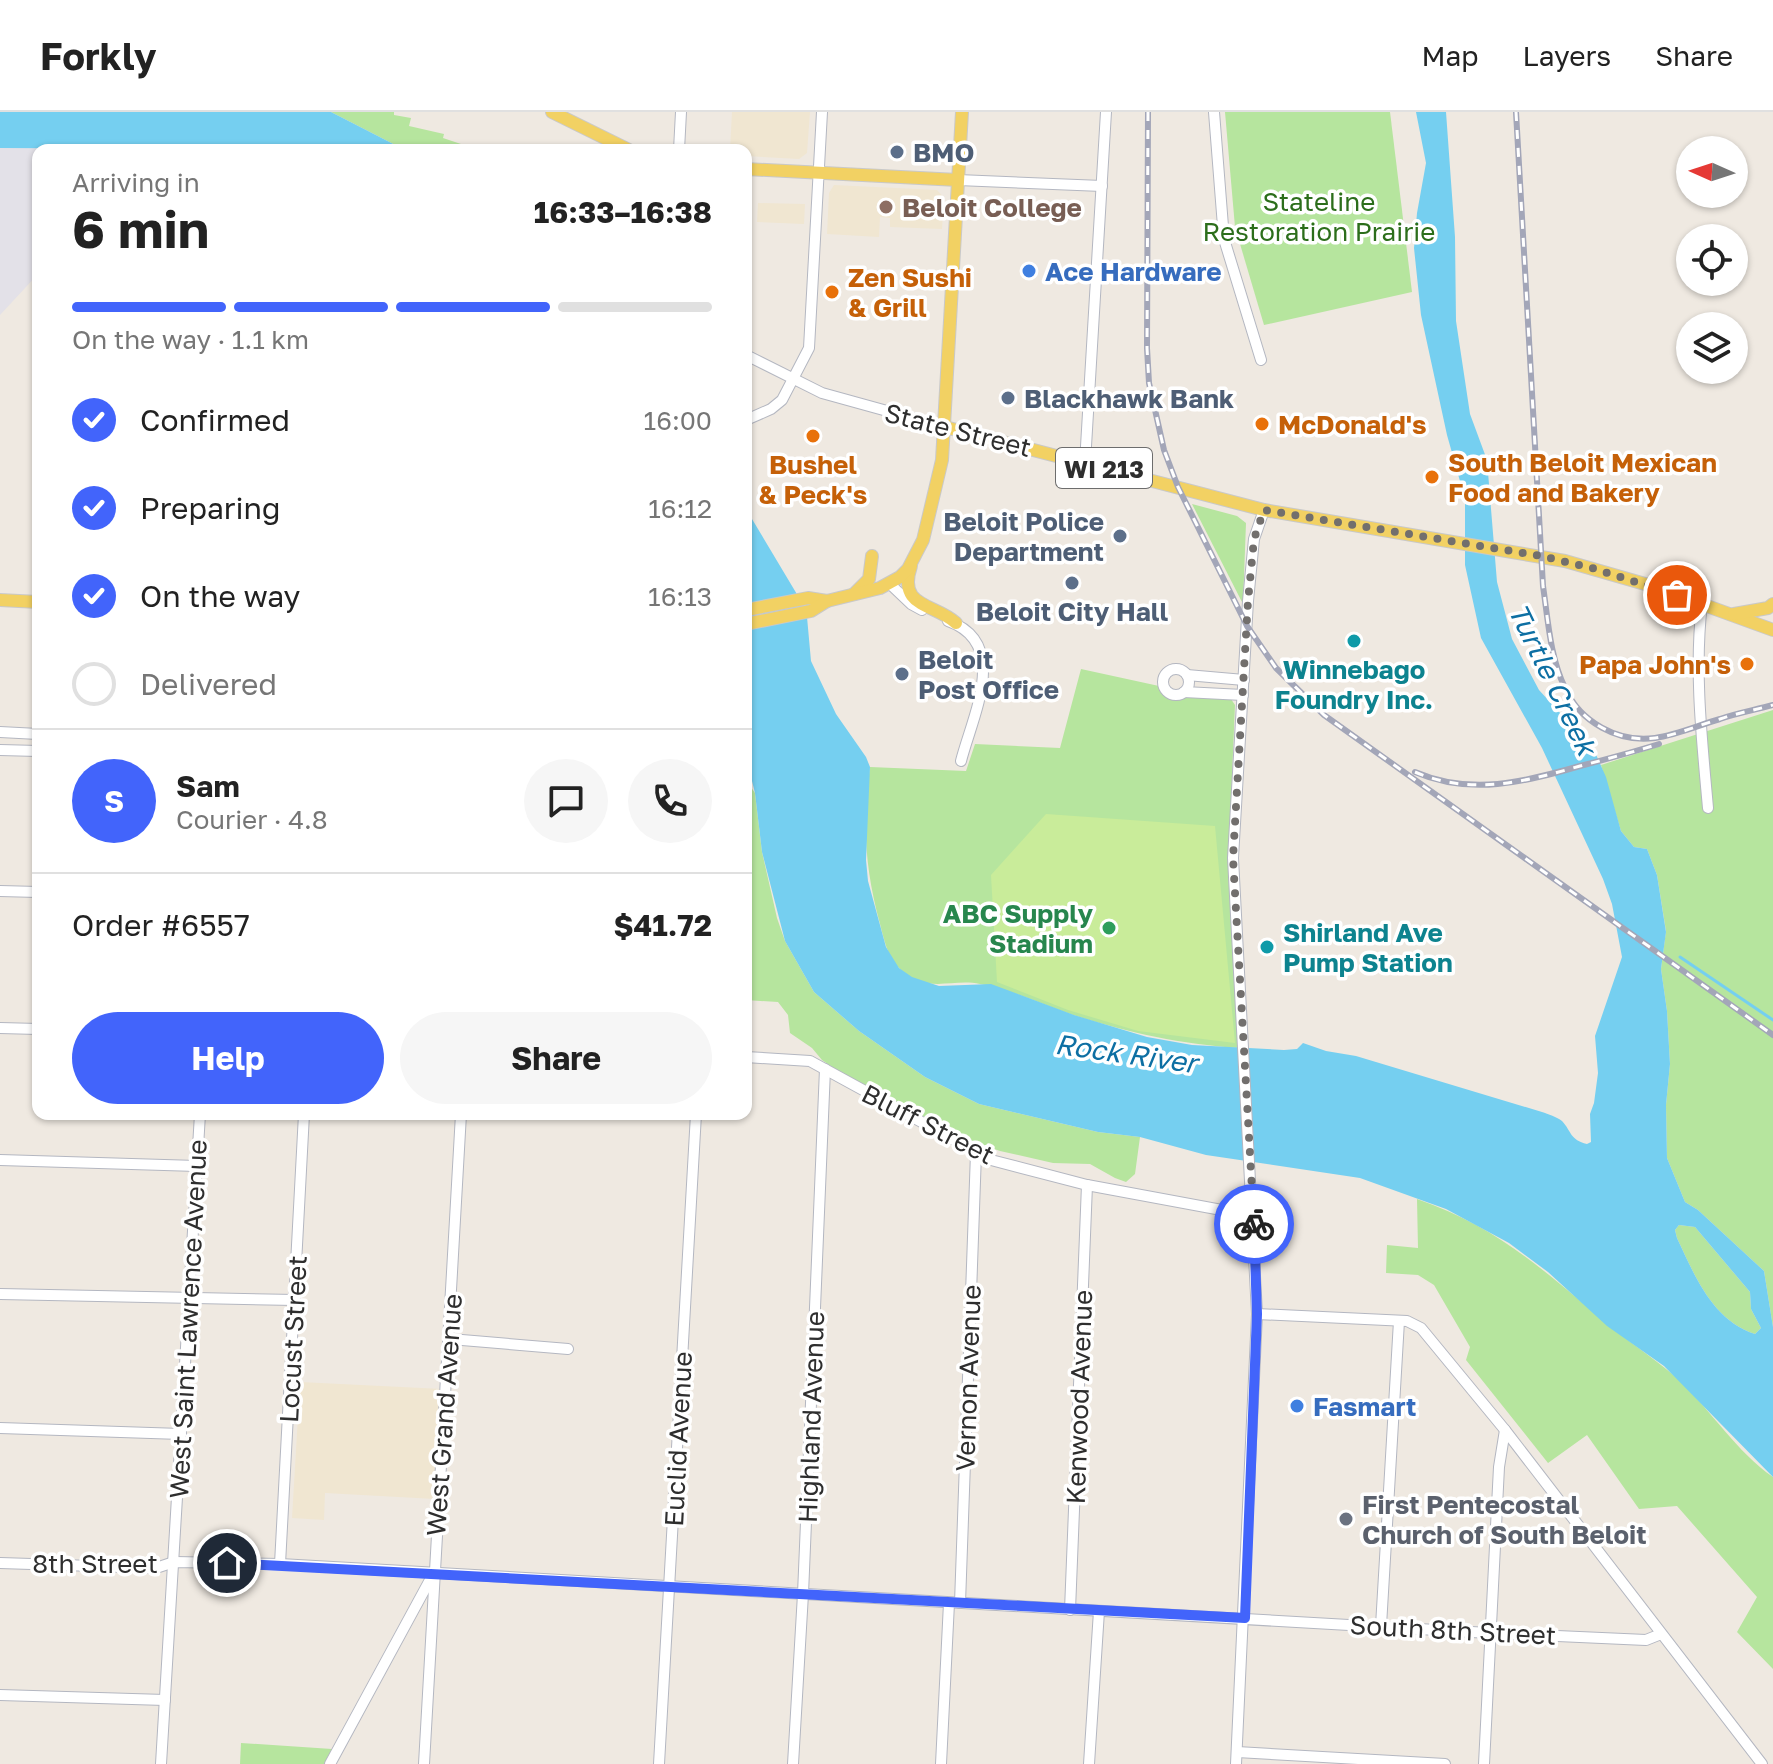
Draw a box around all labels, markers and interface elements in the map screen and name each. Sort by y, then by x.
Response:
text: Forkly [40,33,157,78]
text: Map [1421,39,1479,72]
text: Layers [1523,39,1611,72]
text: Share [1655,39,1733,72]
north arrow [1676,136,1748,208]
map controls [1676,136,1748,384]
place label: BMO [913,137,975,168]
marker: BMO [888,143,906,161]
text: Arriving in [72,167,200,198]
park label: Stateline Restoration Prairie [1203,186,1435,247]
place label: Beloit College [902,192,1082,223]
text: 16:33–16:38 [534,194,712,230]
text: 6 min [72,197,209,259]
marker: Beloit College [877,198,895,216]
button: locate [1676,224,1748,296]
place label: Ace Hardware [1045,256,1222,287]
place label: Zen Sushi & Grill [848,262,972,323]
marker: Ace Hardware [1020,262,1038,280]
marker: Zen Sushi & Grill [823,283,841,301]
button: layers [1676,312,1748,384]
text: On the way · 1.1 km [72,324,309,355]
place label: Blackhawk Bank [1024,383,1234,414]
marker: Blackhawk Bank [999,389,1017,407]
street label: State Street [882,397,1034,463]
icon: check [72,398,116,442]
text: Confirmed [140,402,290,438]
text: 16:00 [644,405,712,436]
place label: McDonald's [1278,409,1426,440]
marker: McDonald's [1253,415,1271,433]
marker: Bushel & Peck's [804,427,822,445]
place label: South Beloit Mexican Food and Bakery [1448,447,1717,508]
road number: WI 213 [1056,448,1152,488]
place label: Bushel & Peck's [759,449,867,510]
marker: South Beloit Mexican Food and Bakery [1423,468,1441,486]
icon: check [72,486,116,530]
text: Preparing [140,490,281,526]
text: 16:12 [648,493,712,524]
place label: Beloit Police Department [943,506,1104,567]
marker: Beloit Police Department [1111,527,1129,545]
pin [1643,561,1711,629]
icon: bag [1655,573,1699,617]
icon: check [72,574,116,618]
marker: Beloit City Hall [1063,574,1081,592]
text: On the way [140,578,300,614]
text: 16:13 [648,581,712,612]
place label: Beloit City Hall [976,596,1169,627]
water label: Turtle Creek [1502,598,1605,763]
marker: Winnebago Foundry Inc. [1345,632,1363,650]
place label: Beloit Post Office [918,644,1059,705]
place label: Papa John's [1579,649,1731,680]
place label: Winnebago Foundry Inc. [1275,654,1433,715]
marker: Papa John's [1738,655,1756,673]
marker: Beloit Post Office [893,665,911,683]
text: Delivered [140,666,277,702]
button: chat [524,759,608,843]
button: phone [628,759,712,843]
text: Sam [176,768,240,804]
text: S [104,783,124,819]
text: Courier · 4.8 [176,804,328,835]
place label: ABC Supply Stadium [943,898,1093,959]
text: Order #6557 [72,907,250,943]
text: $41.72 [613,907,712,943]
place label: Shirland Ave Pump Station [1283,917,1453,978]
marker: ABC Supply Stadium [1100,919,1118,937]
marker: Shirland Ave Pump Station [1258,938,1276,956]
button: Help [72,1012,384,1104]
button: Share [400,1012,712,1104]
water label: Rock River [1053,1027,1203,1080]
street label: Bluff Street [857,1077,999,1171]
street label: West Saint Lawrence Avenue [163,1139,213,1499]
courier [1214,1184,1294,1264]
icon: bike [1232,1202,1276,1246]
street label: Locust Street [273,1254,313,1424]
street label: Vernon Avenue [949,1284,987,1472]
street label: Kenwood Avenue [1060,1289,1098,1505]
street label: West Grand Avenue [420,1293,468,1537]
street label: Highland Avenue [792,1311,830,1523]
street label: Euclid Avenue [658,1351,698,1527]
place label: Fasmart [1313,1391,1416,1422]
marker: Fasmart [1288,1397,1306,1415]
place label: First Pentecostal Church of South Beloit [1362,1489,1647,1550]
marker: First Pentecostal Church of South Beloit [1337,1510,1355,1528]
pin [193,1529,261,1597]
icon: home [205,1541,249,1585]
street label: 8th Street [32,1548,158,1579]
street label: South 8th Street [1349,1609,1557,1651]

